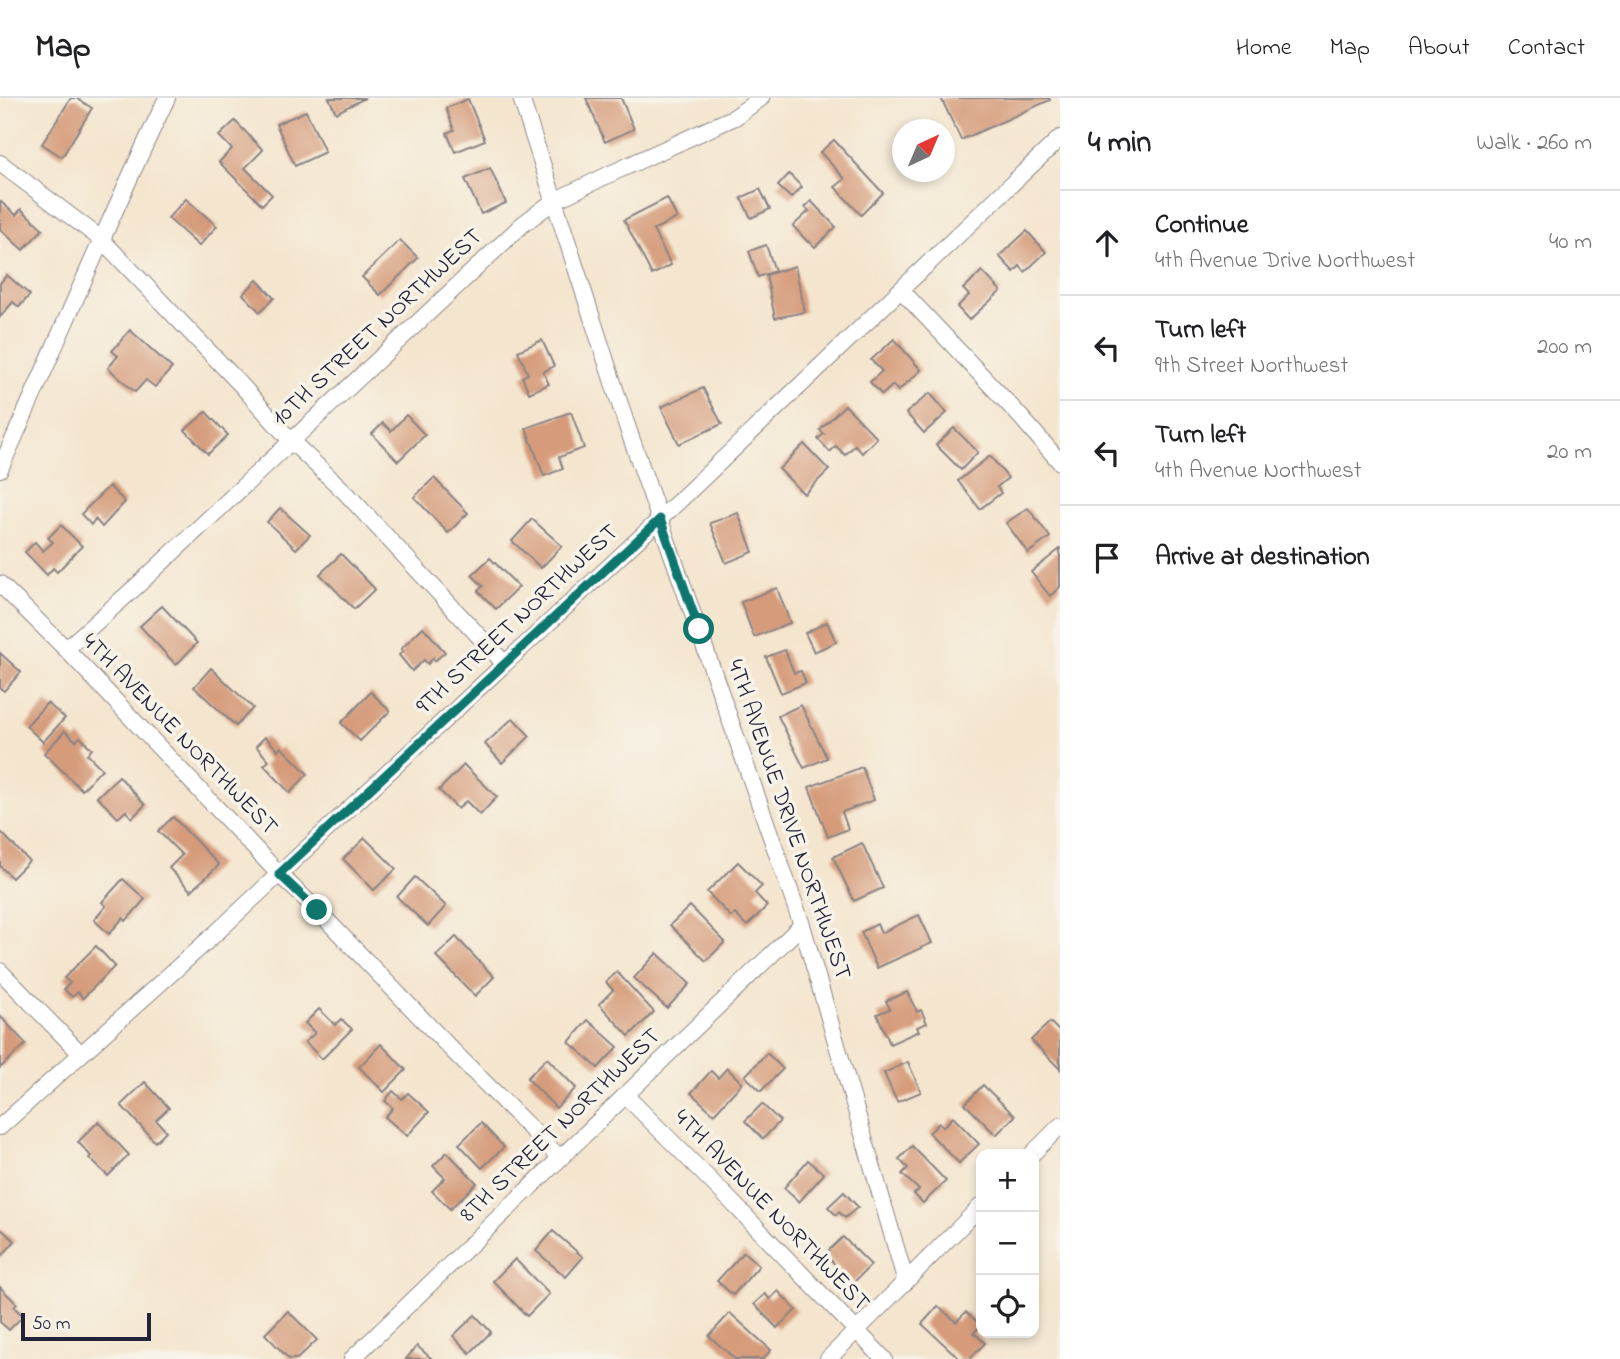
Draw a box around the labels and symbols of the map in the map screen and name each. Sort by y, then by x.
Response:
north arrow [892,119,955,182]
street label: 10TH STREET NORTHWEST [265,221,491,435]
street label: 9TH STREET NORTHWEST [409,516,627,724]
route start [683,613,714,644]
street label: 4TH AVENUE NORTHWEST [73,626,286,844]
street label: 4TH AVENUE DRIVE NORTHWEST [717,655,859,985]
route end [301,894,332,925]
street label: 8TH STREET NORTHWEST [453,1020,670,1232]
street label: 4TH AVENUE NORTHWEST [665,1102,878,1320]
scale bar [21,1310,150,1342]

